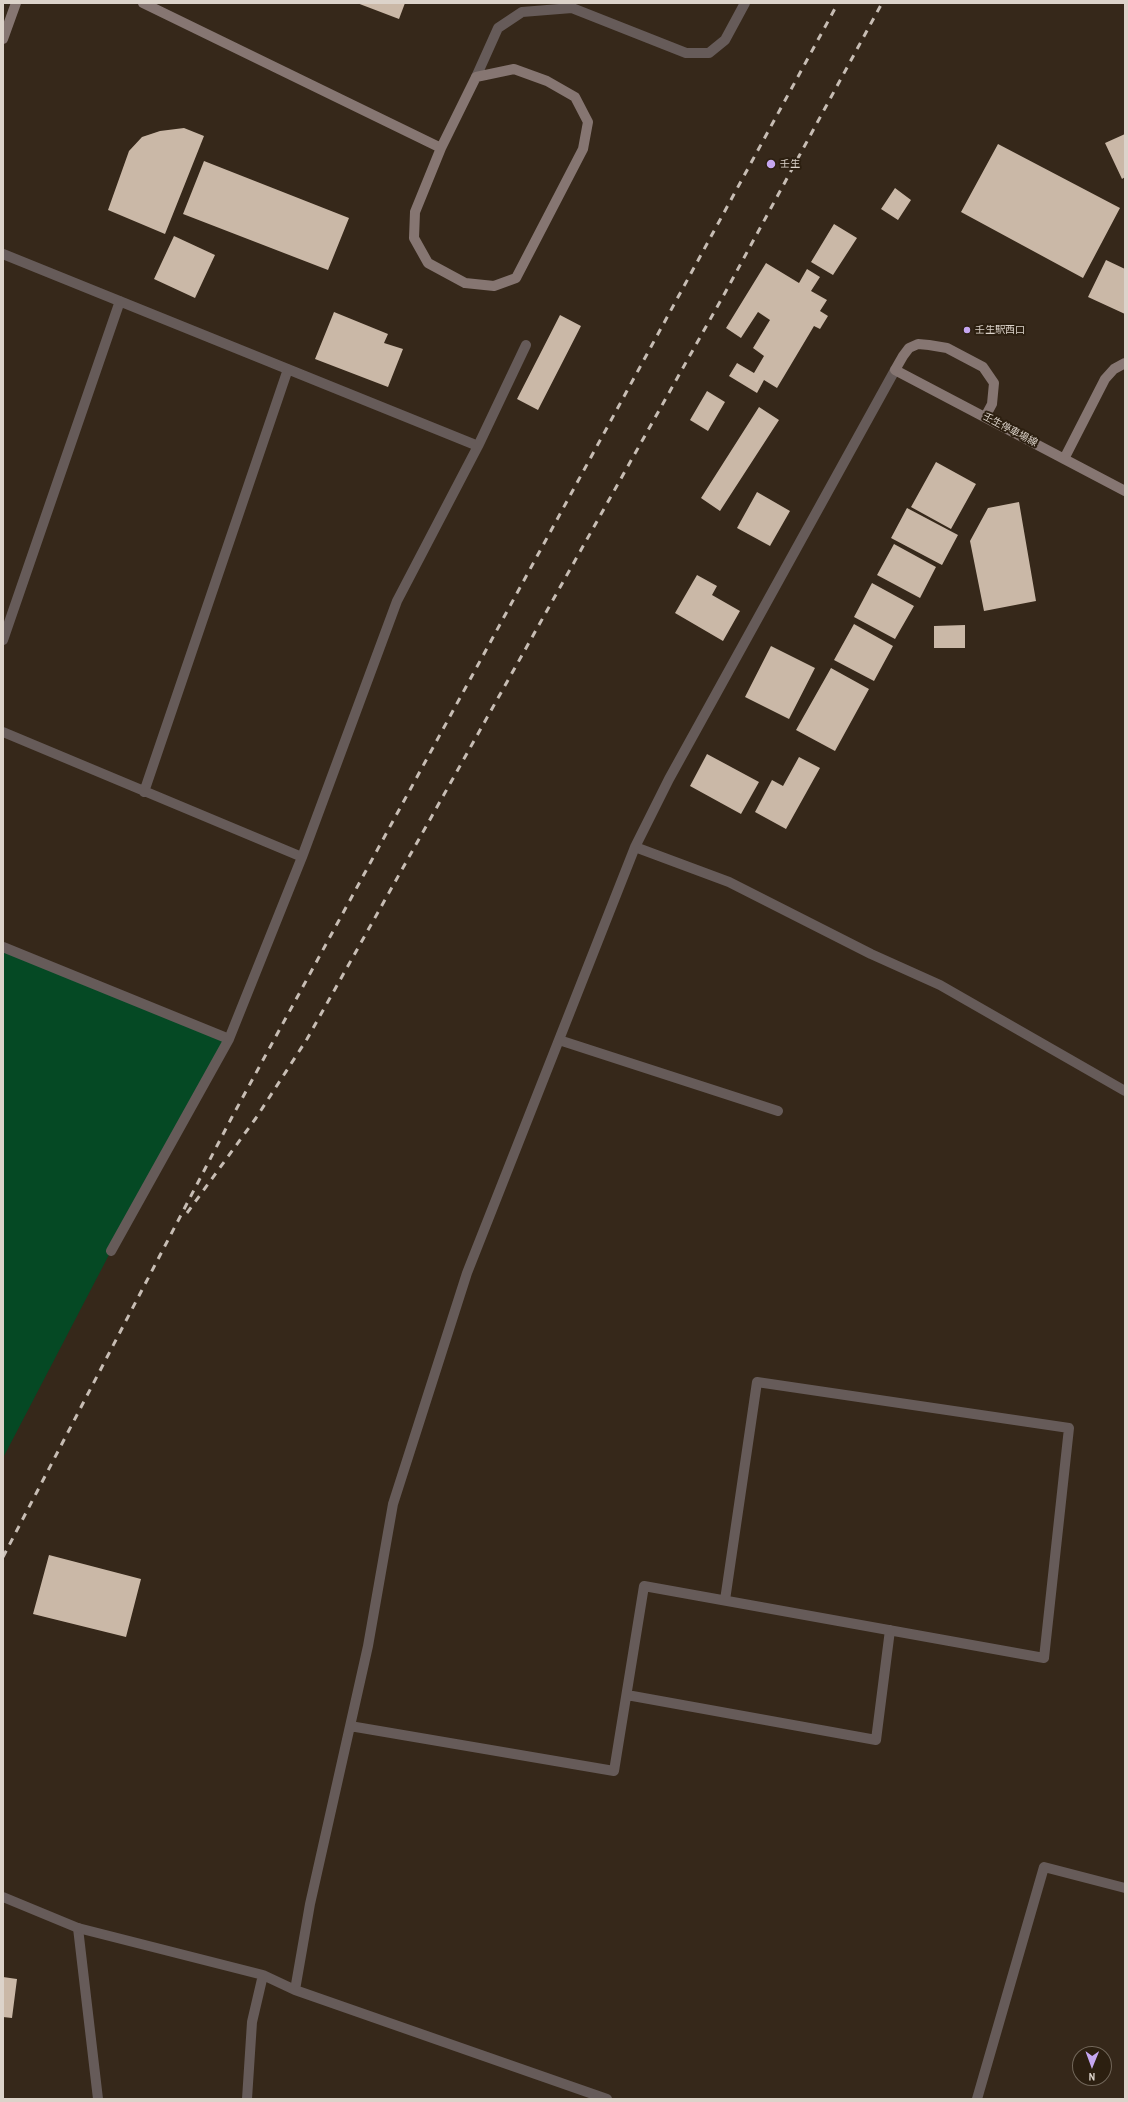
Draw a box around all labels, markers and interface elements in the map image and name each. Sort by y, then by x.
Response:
marker: 壬生 [765,158,777,170]
place label: 壬生 [780,158,800,170]
place label: 壬生駅西口 [975,324,1025,336]
marker: 壬生駅西口 [962,325,972,335]
street label: 壬生停車場線 [981,411,1039,449]
north arrow [1072,2046,1112,2086]
text: N [1088,2070,1095,2084]

